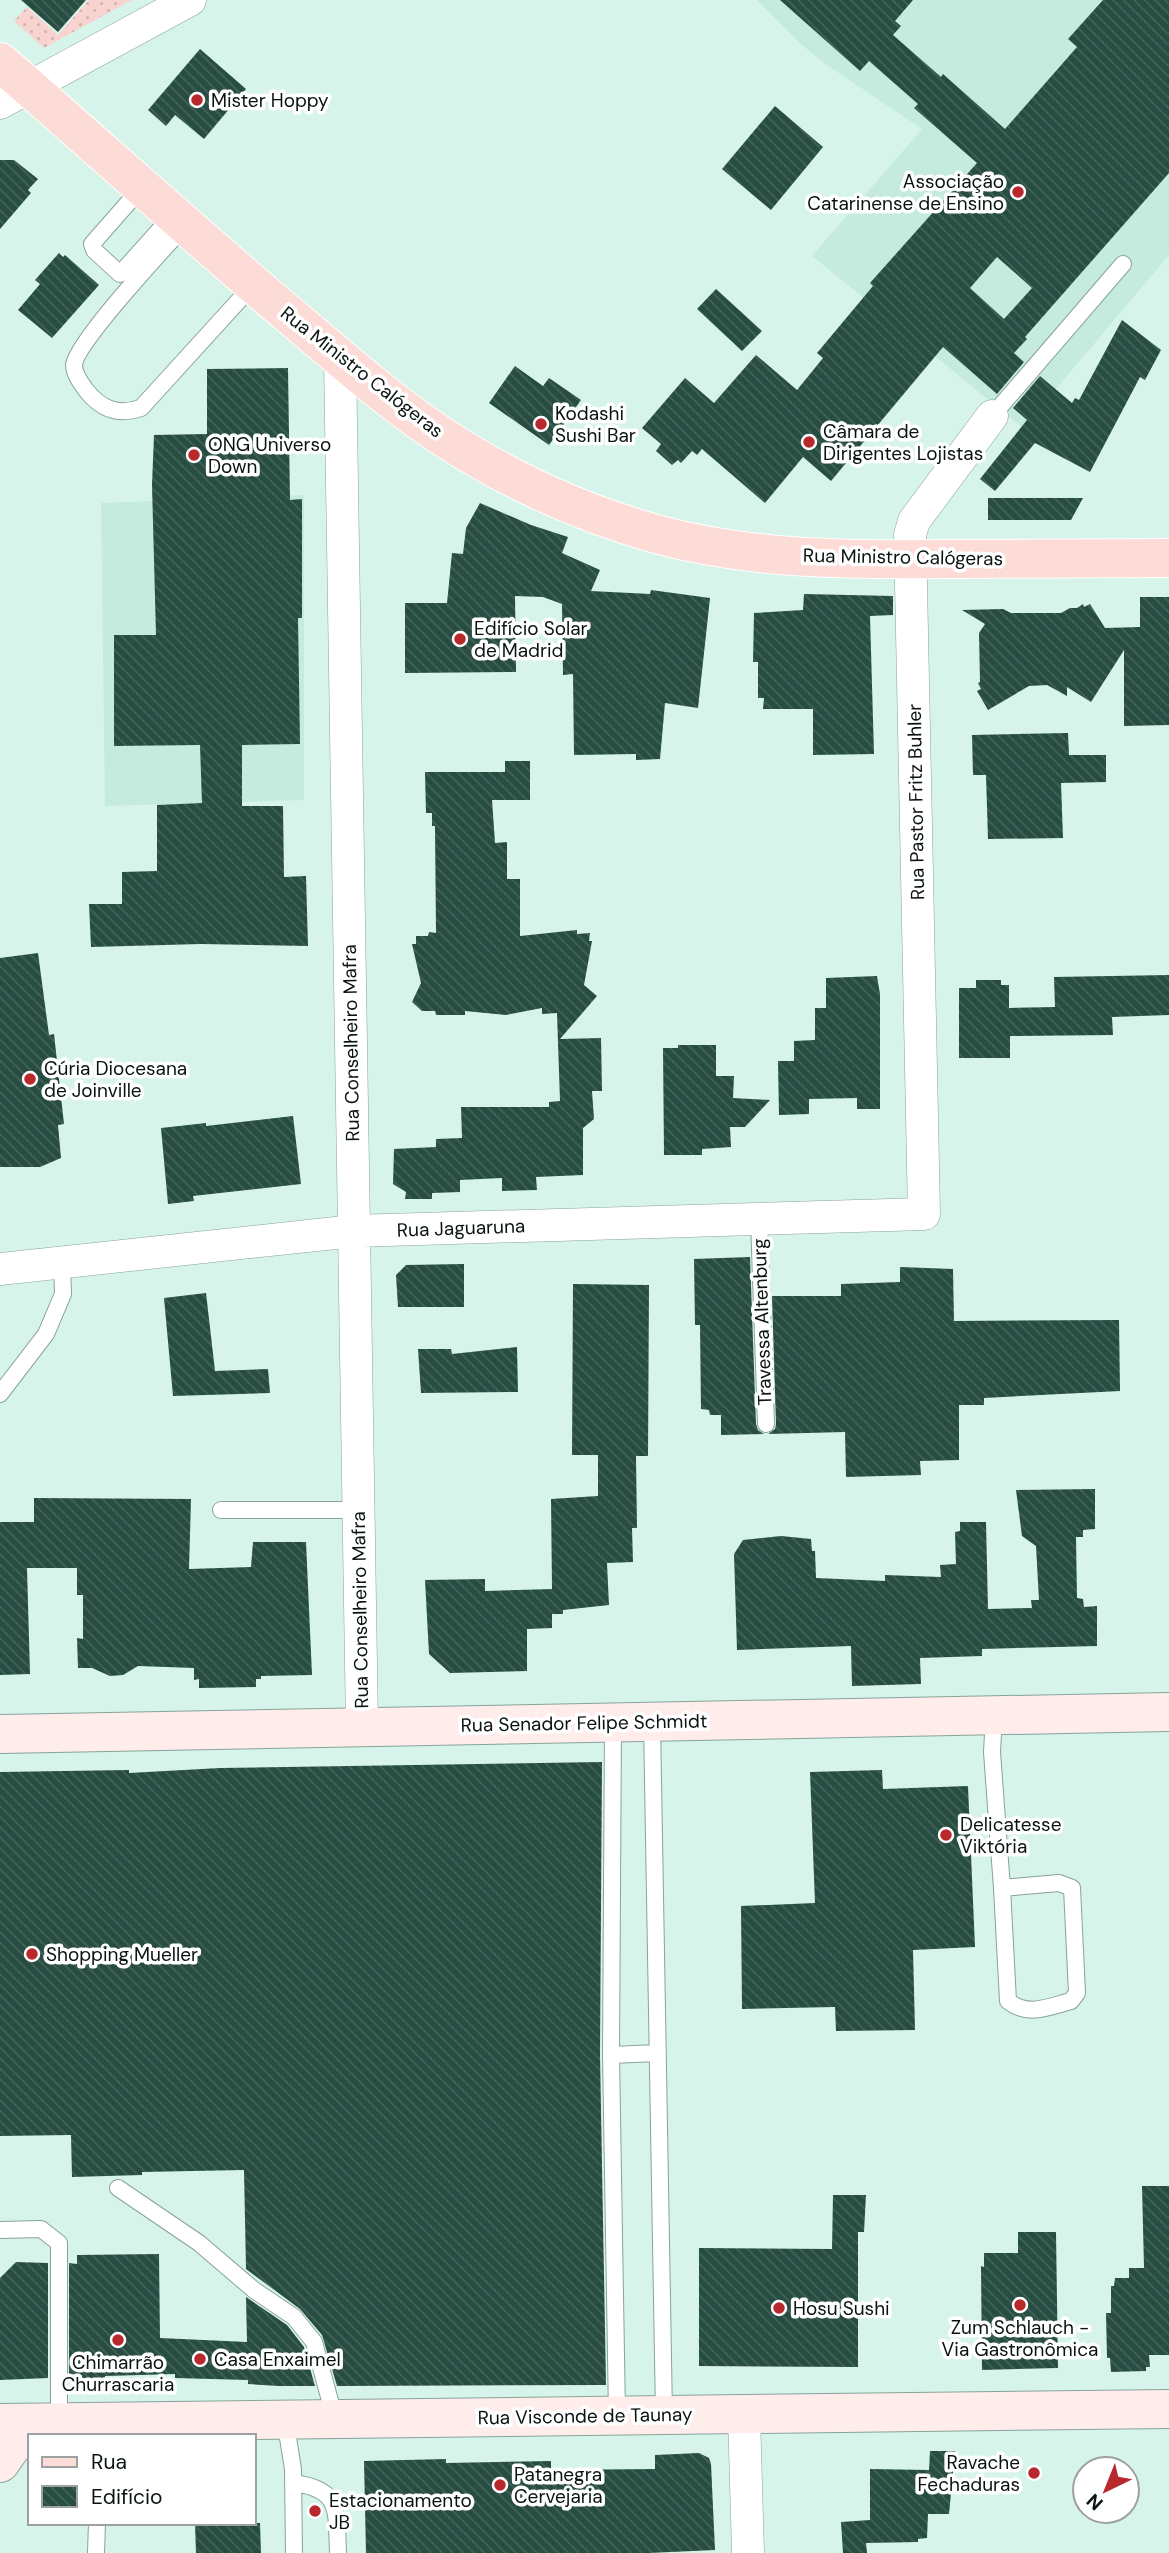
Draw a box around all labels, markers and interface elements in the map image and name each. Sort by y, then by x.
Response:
place label: Mister Hoppy [211,88,329,113]
marker: Mister Hoppy [189,92,205,108]
place label: Associação Catarinense de Ensino [807,169,1004,216]
marker: Associação Catarinense de Ensino [1010,184,1026,200]
street label: Rua Ministro Calógeras [275,301,449,443]
place label: Kodashi Sushi Bar [555,401,636,448]
marker: Kodashi Sushi Bar [533,416,549,432]
place label: Câmara de Dirigentes Lojistas [823,419,983,466]
place label: ONG Universo Down [208,432,331,479]
marker: Câmara de Dirigentes Lojistas [801,434,817,450]
marker: ONG Universo Down [186,447,202,463]
street label: Rua Ministro Calógeras [803,543,1003,571]
place label: Edifício Solar de Madrid [474,616,588,663]
marker: Edifício Solar de Madrid [452,631,468,647]
street label: Rua Pastor Fritz Buhler [902,704,930,900]
street label: Rua Conselheiro Mafra [337,944,365,1142]
place label: Cúria Diocesana de Joinville [44,1056,187,1103]
marker: Cúria Diocesana de Joinville [22,1071,38,1087]
street label: Rua Jaguaruna [396,1213,526,1243]
street label: Travessa Altenburg [747,1238,777,1406]
street label: Rua Conselheiro Mafra [346,1511,374,1709]
street label: Rua Senador Felipe Schmidt [460,1708,708,1738]
place label: Delicatesse Viktória [960,1812,1061,1859]
marker: Delicatesse Viktória [938,1827,954,1843]
place label: Shopping Mueller [46,1942,198,1967]
marker: Shopping Mueller [24,1946,40,1962]
place label: Hosu Sushi [793,2296,890,2321]
marker: Zum Schlauch - Via Gastronômica [1012,2297,1028,2313]
marker: Hosu Sushi [771,2300,787,2316]
place label: Zum Schlauch - Via Gastronômica [942,2315,1098,2362]
marker: Chimarrão Churrascaria [110,2332,126,2348]
place label: Casa Enxaimel [214,2347,341,2372]
place label: Chimarrão Churrascaria [62,2350,174,2397]
marker: Casa Enxaimel [192,2351,208,2367]
street label: Rua Visconde de Taunay [477,2402,693,2430]
legend [28,2434,256,2525]
text: Rua [91,2448,127,2476]
place label: Ravache Fechaduras [918,2450,1020,2497]
north arrow [1071,2455,1141,2525]
place label: Patanegra Cervejaria [514,2462,603,2509]
marker: Ravache Fechaduras [1026,2465,1042,2481]
marker: Patanegra Cervejaria [492,2477,508,2493]
text: Edifício [91,2483,162,2511]
place label: Estacionamento JB [329,2488,472,2535]
text: N [1081,2488,1108,2516]
marker: Estacionamento JB [307,2503,323,2519]

